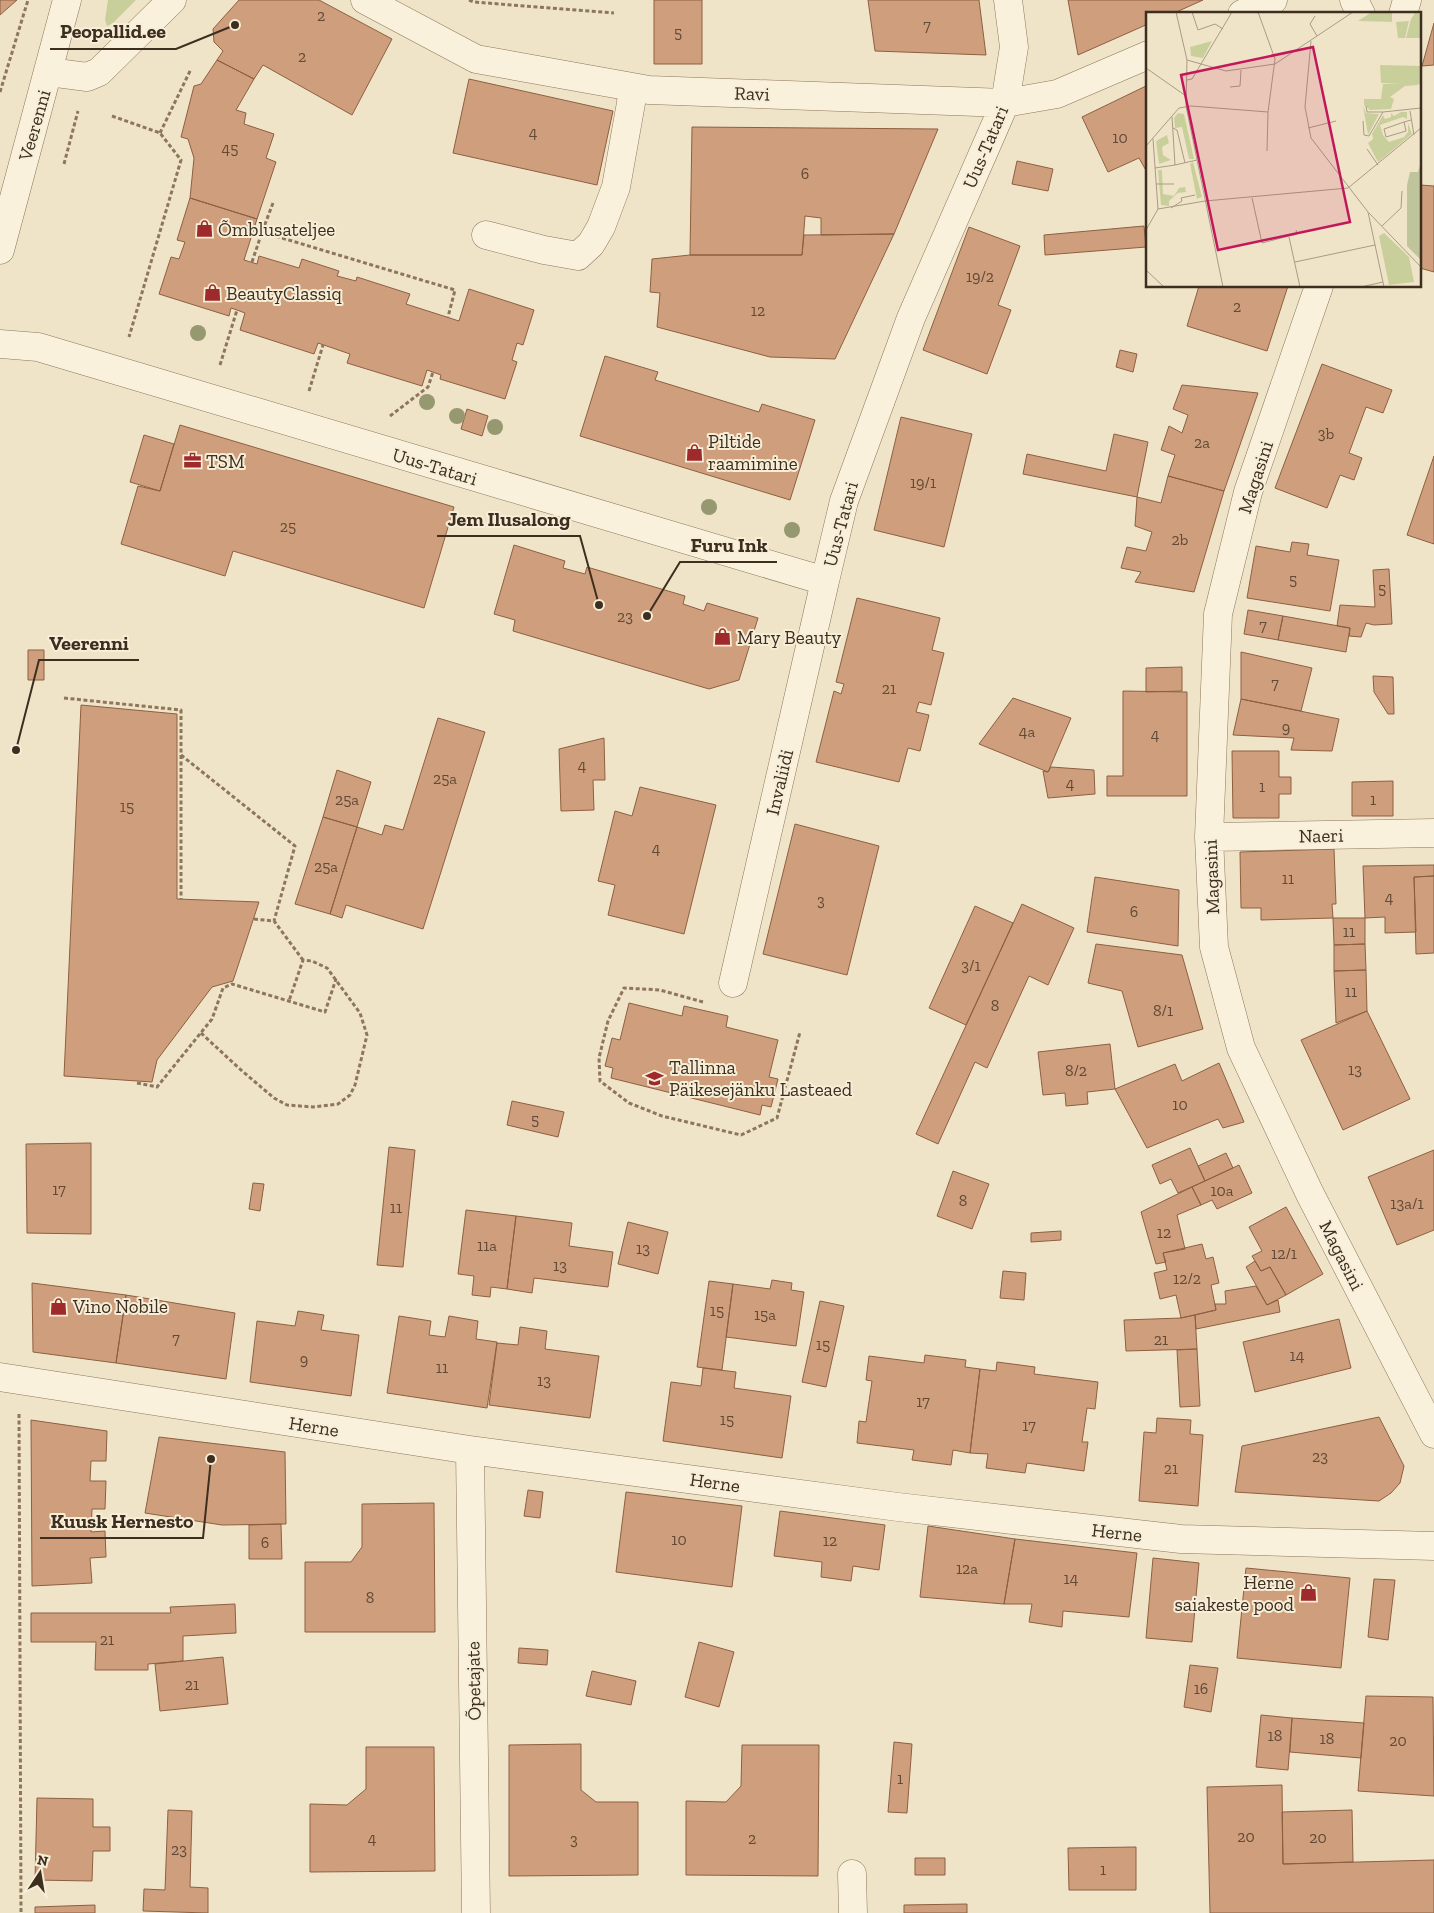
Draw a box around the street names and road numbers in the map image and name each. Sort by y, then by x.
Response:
street label: Ravi [734,81,770,106]
street label: Veerenni [13,87,56,164]
street label: Uus-Tatari [958,102,1013,192]
street label: Magasini [1233,438,1278,516]
street label: Uus-Tatari [390,443,480,490]
street label: Uus-Tatari [818,479,863,569]
street label: Invaliidi [761,747,798,817]
street label: Naeri [1298,824,1344,847]
street label: Magasini [1199,839,1224,915]
street label: Magasini [1314,1217,1369,1294]
street label: Herne [287,1411,341,1442]
street label: Herne [688,1468,742,1497]
street label: Herne [1091,1518,1143,1547]
street label: Õpetajate [461,1641,486,1721]

